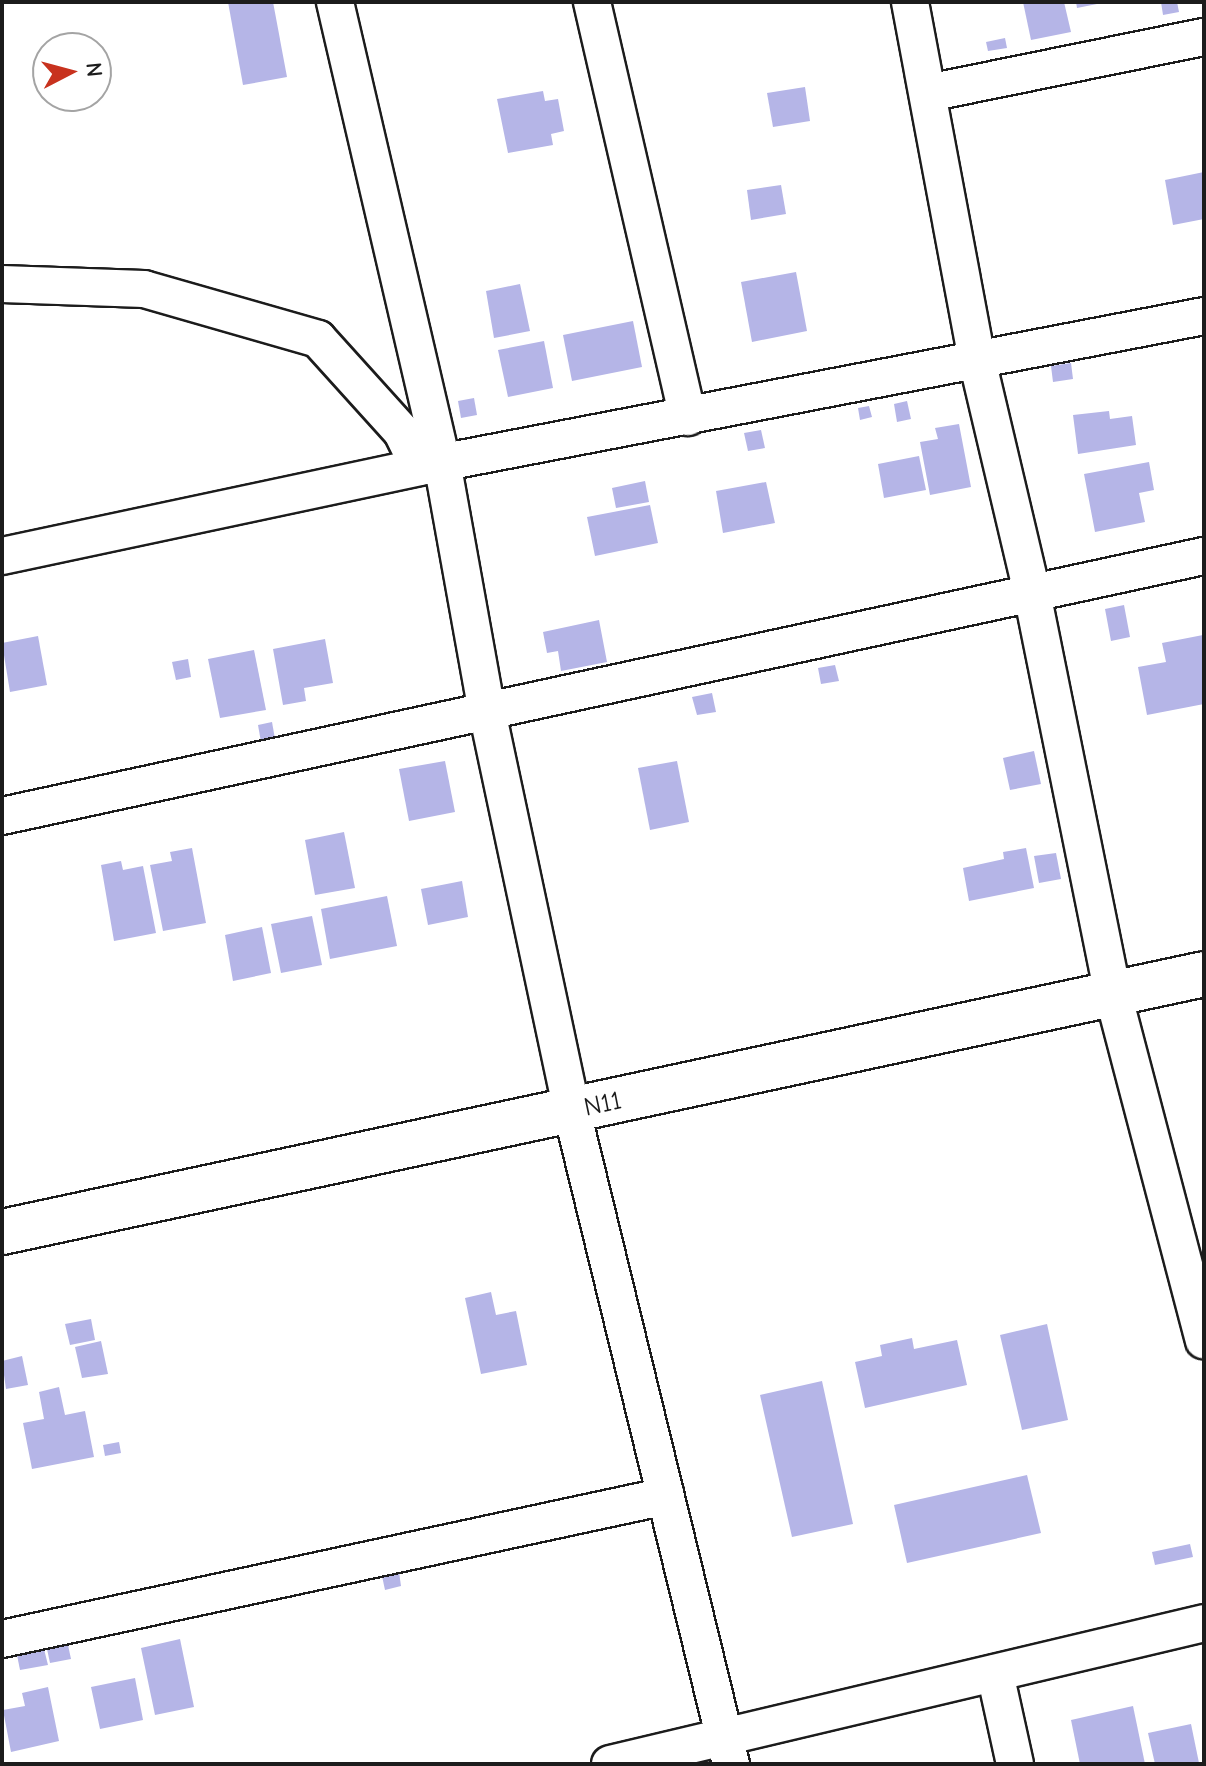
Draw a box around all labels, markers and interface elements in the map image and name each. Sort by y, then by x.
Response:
north arrow [32,32,112,112]
text: N [80,61,108,78]
street label: N11 [581,1086,625,1124]

